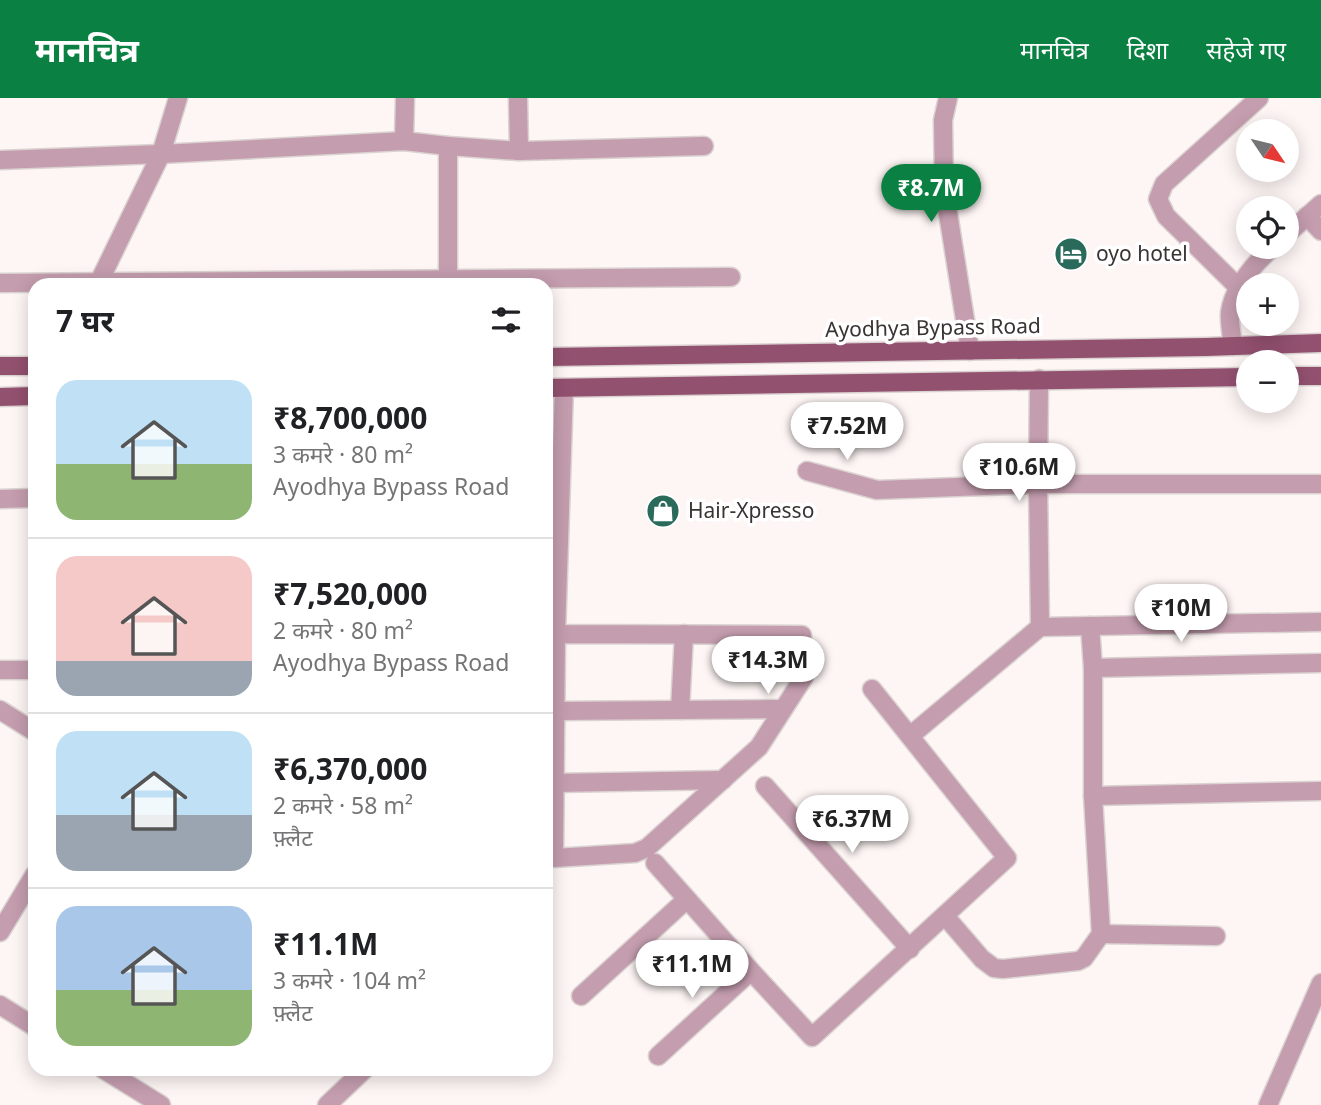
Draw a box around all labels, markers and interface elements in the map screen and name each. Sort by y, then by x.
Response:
text: मानचित्र [35,27,139,72]
text: मानचित्र [1020,33,1089,66]
text: दिशा [1127,33,1168,66]
text: सहेजे गए [1206,33,1286,66]
north arrow [1236,119,1298,182]
map controls [1236,119,1299,413]
pin: ₹8.7M [882,164,980,224]
text: ₹8.7M [897,171,965,203]
button: locate [1236,196,1299,259]
hotel icon: oyo hotel [1052,235,1090,273]
place label: oyo hotel [1096,239,1188,267]
button: + [1236,273,1299,336]
text: 7 घर [56,300,114,341]
icon: filters [487,301,525,339]
street label: Ayodhya Bypass Road [825,311,1041,343]
button: − [1236,350,1299,413]
text: ₹8,700,000 [273,397,427,438]
pin: ₹7.52M [790,402,904,462]
icon: home [112,408,196,492]
text: ₹7.52M [807,409,887,441]
text: 3 कमरे · 80 m² [273,438,413,470]
pin: ₹10.6M [962,444,1076,503]
text: ₹10.6M [979,450,1059,482]
text: Ayodhya Bypass Road [273,470,509,502]
shop icon: Hair-Xpresso [644,492,682,530]
place label: Hair-Xpresso [688,496,814,524]
text: ₹7,520,000 [273,573,427,614]
icon: home [112,584,196,668]
pin: ₹10M [1140,584,1222,644]
text: ₹10M [1150,591,1212,623]
text: 2 कमरे · 80 m² [273,614,413,646]
pin: ₹14.3M [711,636,825,696]
text: ₹14.3M [728,643,808,675]
text: Ayodhya Bypass Road [273,646,509,678]
text: ₹6,370,000 [273,748,427,789]
icon: home [112,759,196,843]
text: 2 कमरे · 58 m² [273,789,413,821]
pin: ₹6.37M [795,796,909,855]
text: ₹6.37M [812,802,892,834]
text: फ़्लैट [273,821,313,853]
text: ₹11.1M [273,923,378,964]
icon: home [112,934,196,1018]
pin: ₹11.1M [635,940,749,1000]
text: ₹11.1M [652,947,732,979]
text: 3 कमरे · 104 m² [273,964,426,996]
text: फ़्लैट [273,996,313,1028]

